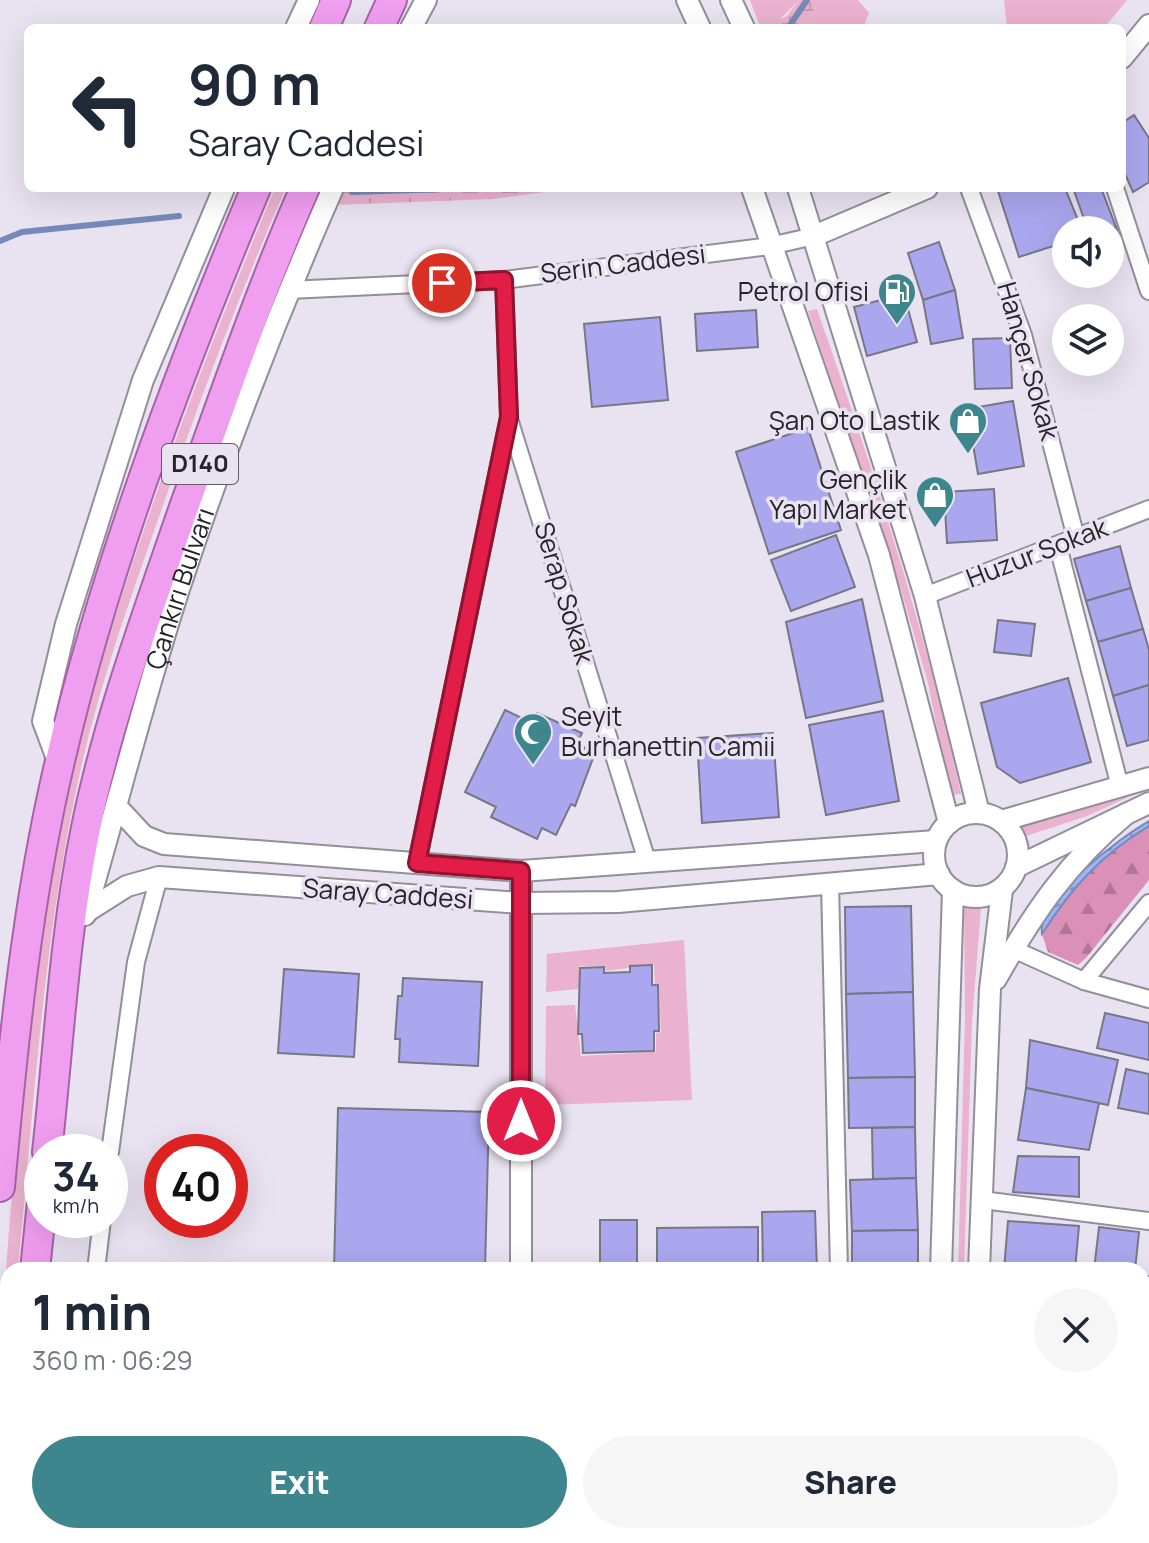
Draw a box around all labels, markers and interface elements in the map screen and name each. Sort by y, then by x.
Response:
text: 90 m [188,45,321,122]
icon: left [56,56,160,160]
text: Saray Caddesi [188,118,424,167]
map controls [1052,216,1124,376]
button: sound [1052,216,1124,288]
street label: Serin Caddesi [538,235,707,291]
pin [408,249,476,317]
icon: arrive [420,261,464,305]
fuel station icon: Petrol Ofisi [876,271,918,326]
place label: Petrol Ofisi [738,273,869,309]
street label: Hançer Sokak [989,277,1069,445]
button: layers [1052,304,1124,376]
shop icon: Şan Oto Lastik [947,400,989,455]
place label: Şan Oto Lastik [769,402,941,438]
road number: D140 [162,444,238,484]
place label: Gençlik Yapı Market [770,461,908,527]
shop icon: Gençlik Yapı Market [914,474,956,529]
street label: Çankırı Bulvarı [136,503,222,673]
street label: Huzur Sokak [961,508,1114,596]
street label: Serap Sokak [526,517,604,669]
place label: Seyit Burhanettin Camii [561,698,775,764]
mosque icon: Seyit Burhanettin Camii [512,711,554,766]
street label: Saray Caddesi [302,869,474,917]
position arrow [479,1079,563,1163]
speed limit sign: 40 [144,1134,248,1238]
text: 34 [52,1148,100,1203]
text: km/h [53,1192,99,1219]
text: 1 min [32,1279,152,1344]
button: close [1034,1288,1118,1372]
text: 360 m · 06:29 [32,1342,193,1378]
button: Exit [32,1436,567,1528]
button: Share [583,1436,1118,1528]

